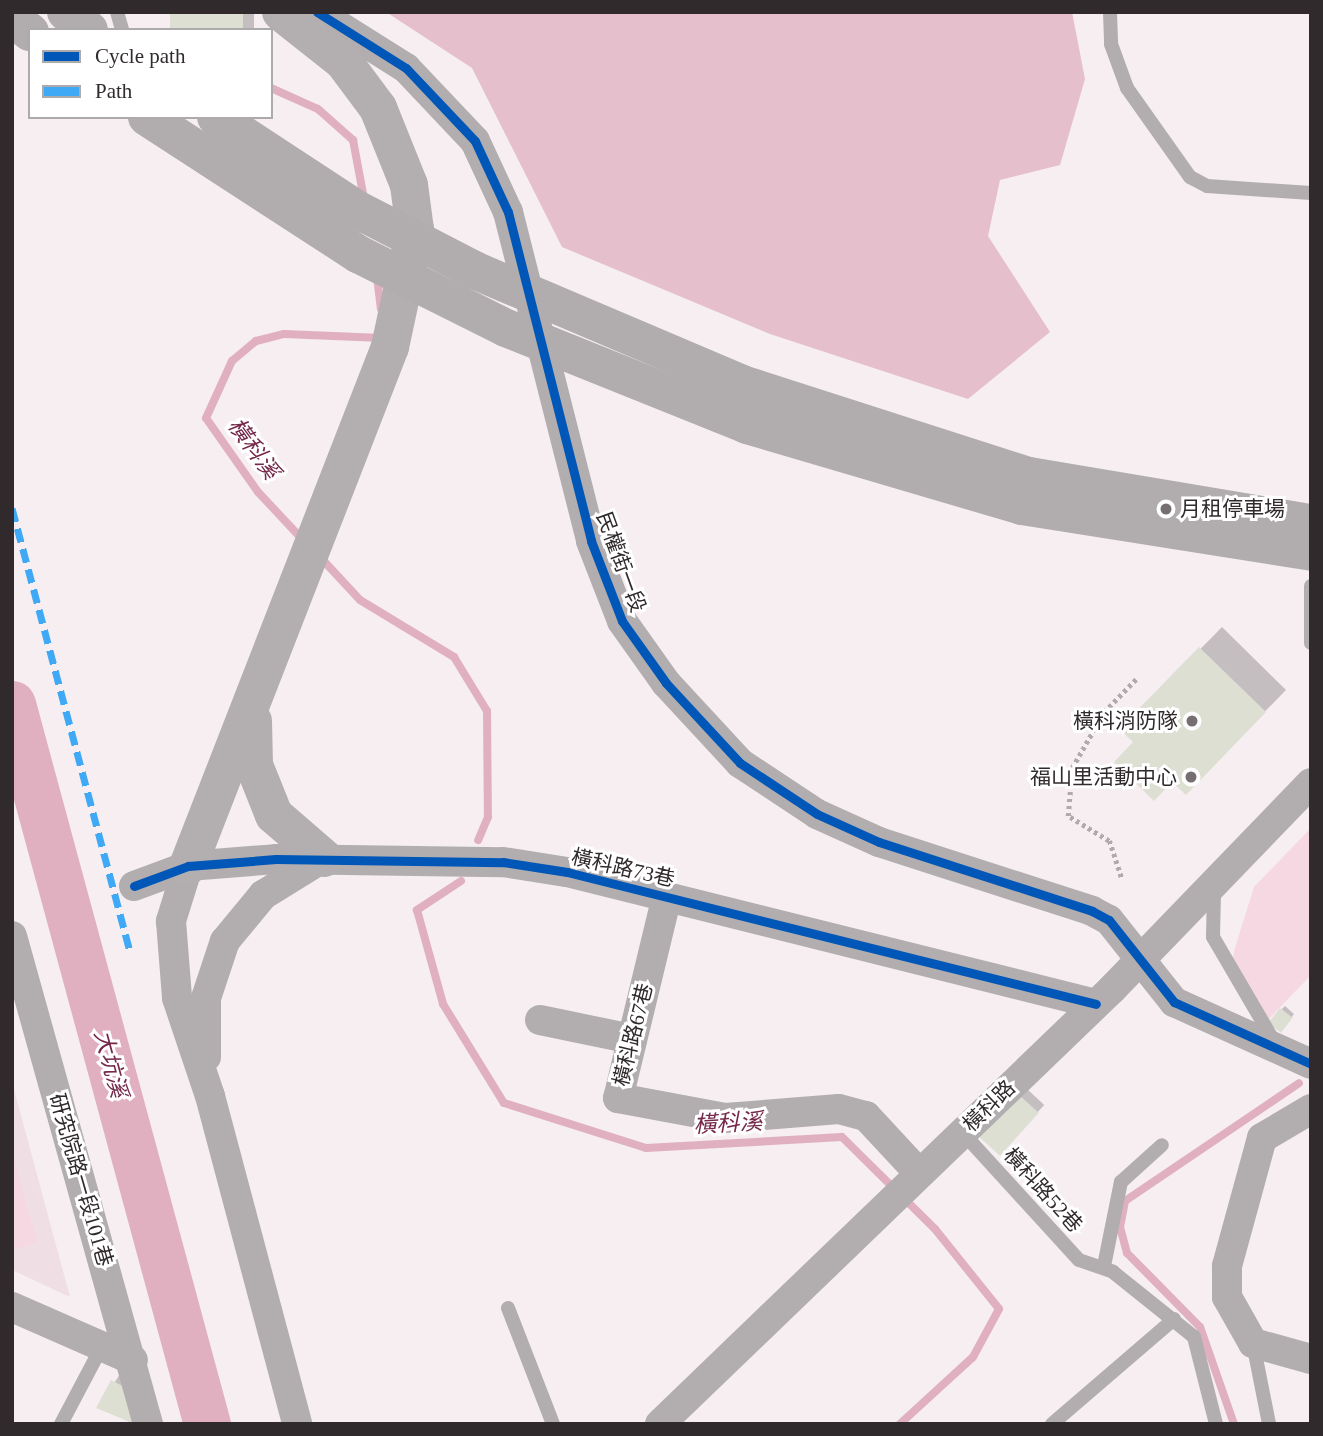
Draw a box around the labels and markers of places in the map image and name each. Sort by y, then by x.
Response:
place label: 月租停車場 [1180,496,1285,522]
marker: 月租停車場 [1158,501,1174,517]
place label: 橫科消防隊 [1073,708,1178,734]
marker: 橫科消防隊 [1184,713,1200,729]
place label: 福山里活動中心 [1030,764,1177,790]
marker: 福山里活動中心 [1183,769,1199,785]

